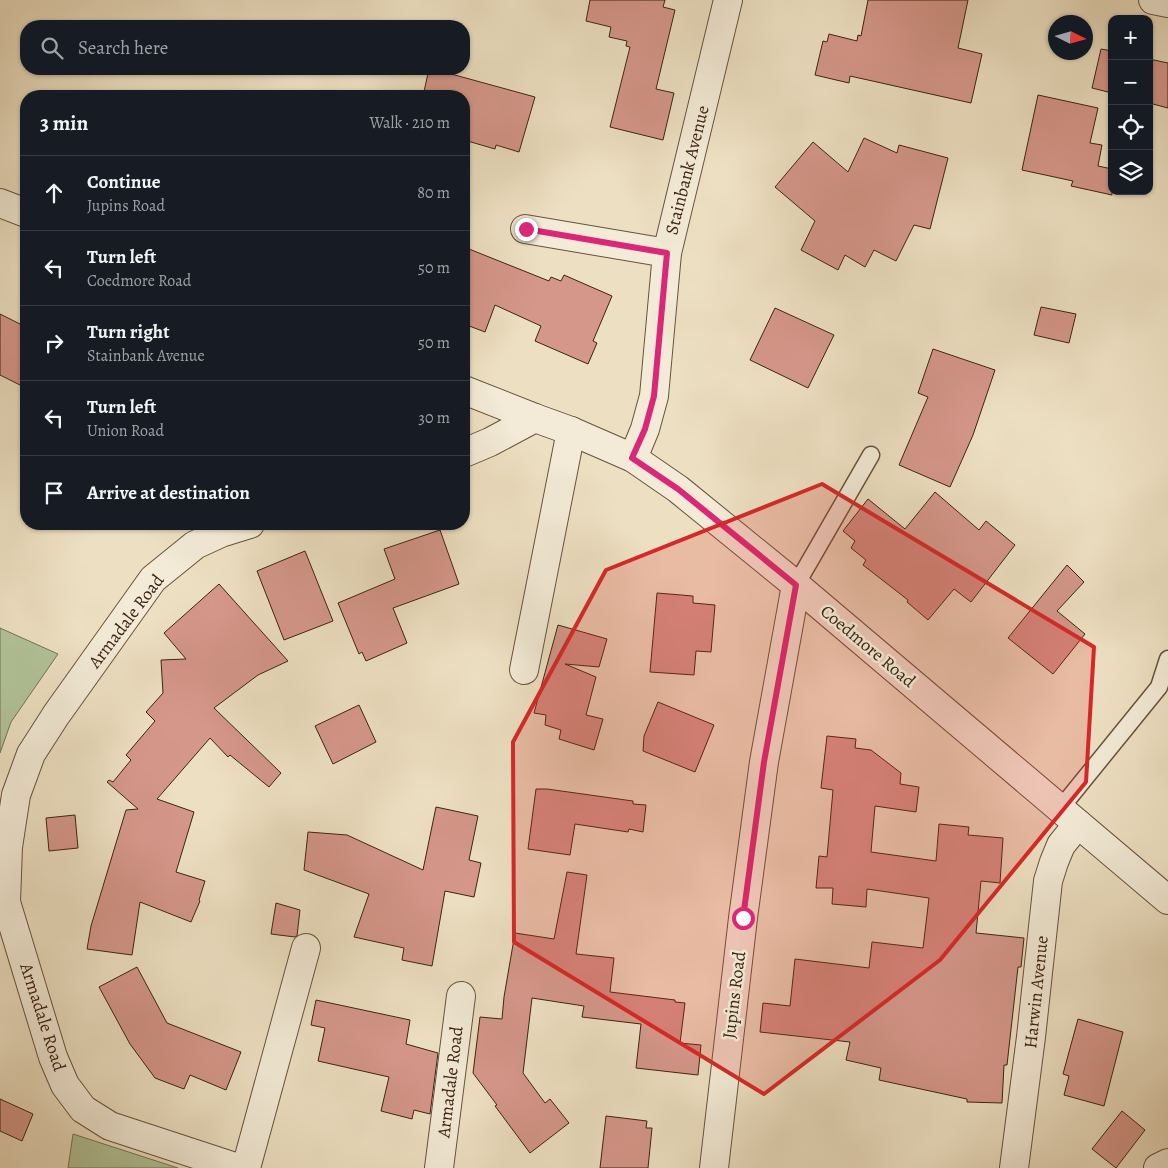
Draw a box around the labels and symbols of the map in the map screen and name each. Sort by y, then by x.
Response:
north arrow [1048,15,1093,60]
street label: Stainbank Avenue [659,103,715,237]
route end [515,218,538,241]
street label: Armadale Road [82,569,169,674]
street label: Coedmore Road [815,599,921,693]
route start [732,907,755,930]
street label: Harwin Avenue [1018,934,1054,1050]
street label: Jupins Road [717,950,751,1040]
street label: Armadale Road [14,959,72,1074]
street label: Armadale Road [431,1025,469,1140]

